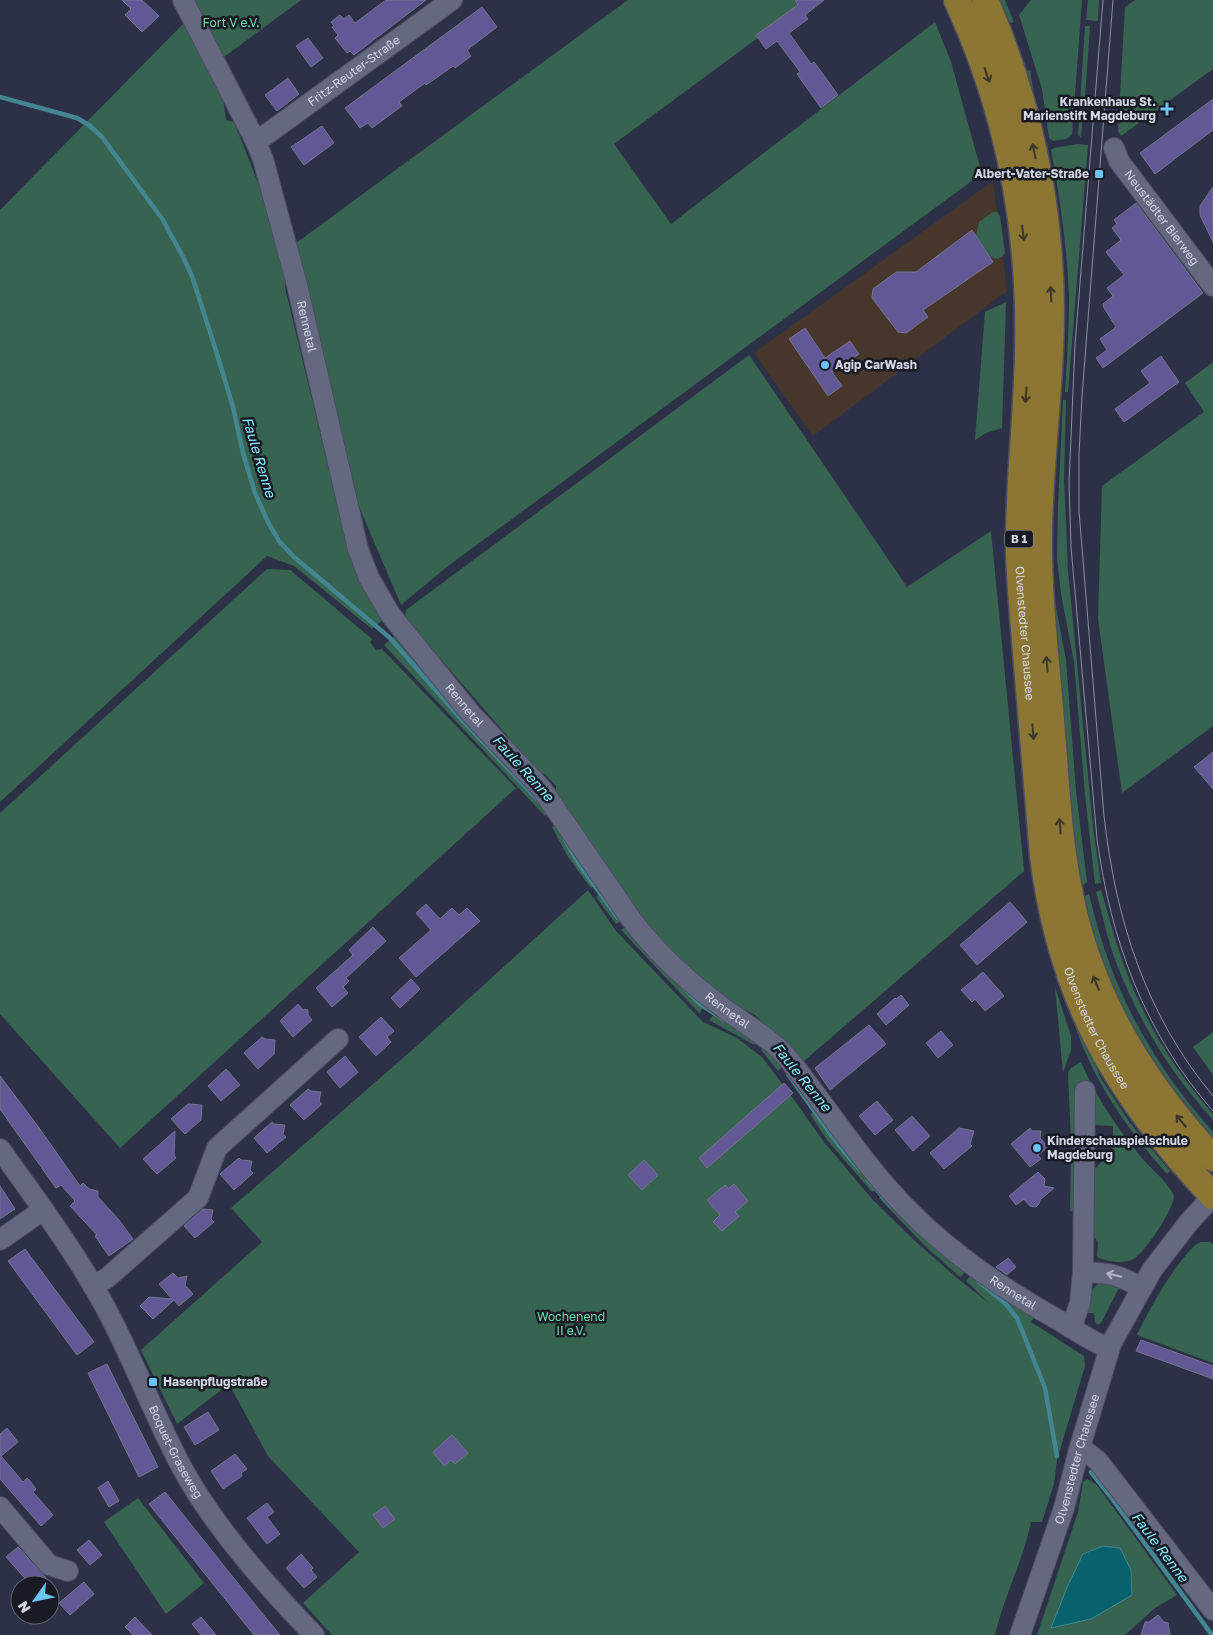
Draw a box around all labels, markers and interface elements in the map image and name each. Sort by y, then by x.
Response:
park label: Fort V e.V. [202,15,260,30]
street label: Fritz-Reuter-Straße [304,32,403,109]
one-way arrow [983,66,992,82]
place label: Krankenhaus St. Marienstift Magdeburg [1023,94,1156,123]
marker: Krankenhaus St. Marienstift Magdeburg [1160,102,1174,116]
one-way arrow [1028,143,1038,159]
place label: Albert-Vater-Straße [974,166,1089,181]
street label: Neustädter Bierweg [1121,167,1203,268]
marker: Albert-Vater-Straße [1093,168,1105,180]
one-way arrow [1018,224,1028,240]
one-way arrow [1046,286,1055,302]
street label: Rennetal [294,299,320,354]
place label: Agip CarWash [835,357,917,372]
marker: Agip CarWash [819,359,831,371]
one-way arrow [1021,387,1031,403]
water label: Faule Renne [239,415,280,500]
road number: B 1 [1005,530,1033,548]
street label: Olvenstedter Chaussee [1013,566,1038,701]
one-way arrow [1042,656,1051,672]
street label: Rennetal [442,680,487,730]
one-way arrow [1028,723,1038,739]
water label: Faule Renne [489,731,558,805]
one-way arrow [1055,818,1065,834]
street label: Olvenstedter Chaussee [1061,965,1133,1092]
one-way arrow [1091,976,1101,991]
street label: Rennetal [702,989,753,1031]
water label: Faule Renne [770,1039,836,1115]
one-way arrow [1175,1115,1186,1128]
place label: Kinderschauspielschule Magdeburg [1047,1133,1188,1162]
marker: Kinderschauspielschule Magdeburg [1031,1142,1043,1154]
one-way arrow [1106,1270,1122,1279]
street label: Rennetal [987,1272,1039,1313]
park label: Wochenend II e.V. [537,1309,605,1338]
place label: Hasenpflugstraße [163,1374,268,1389]
marker: Hasenpflugstraße [147,1376,159,1388]
street label: Olvenstedter Chaussee [1051,1392,1102,1526]
street label: Boquet-Graseweg [146,1403,206,1501]
water label: Faule Renne [1129,1508,1193,1586]
north arrow [10,1575,60,1625]
text: N [14,1598,34,1616]

